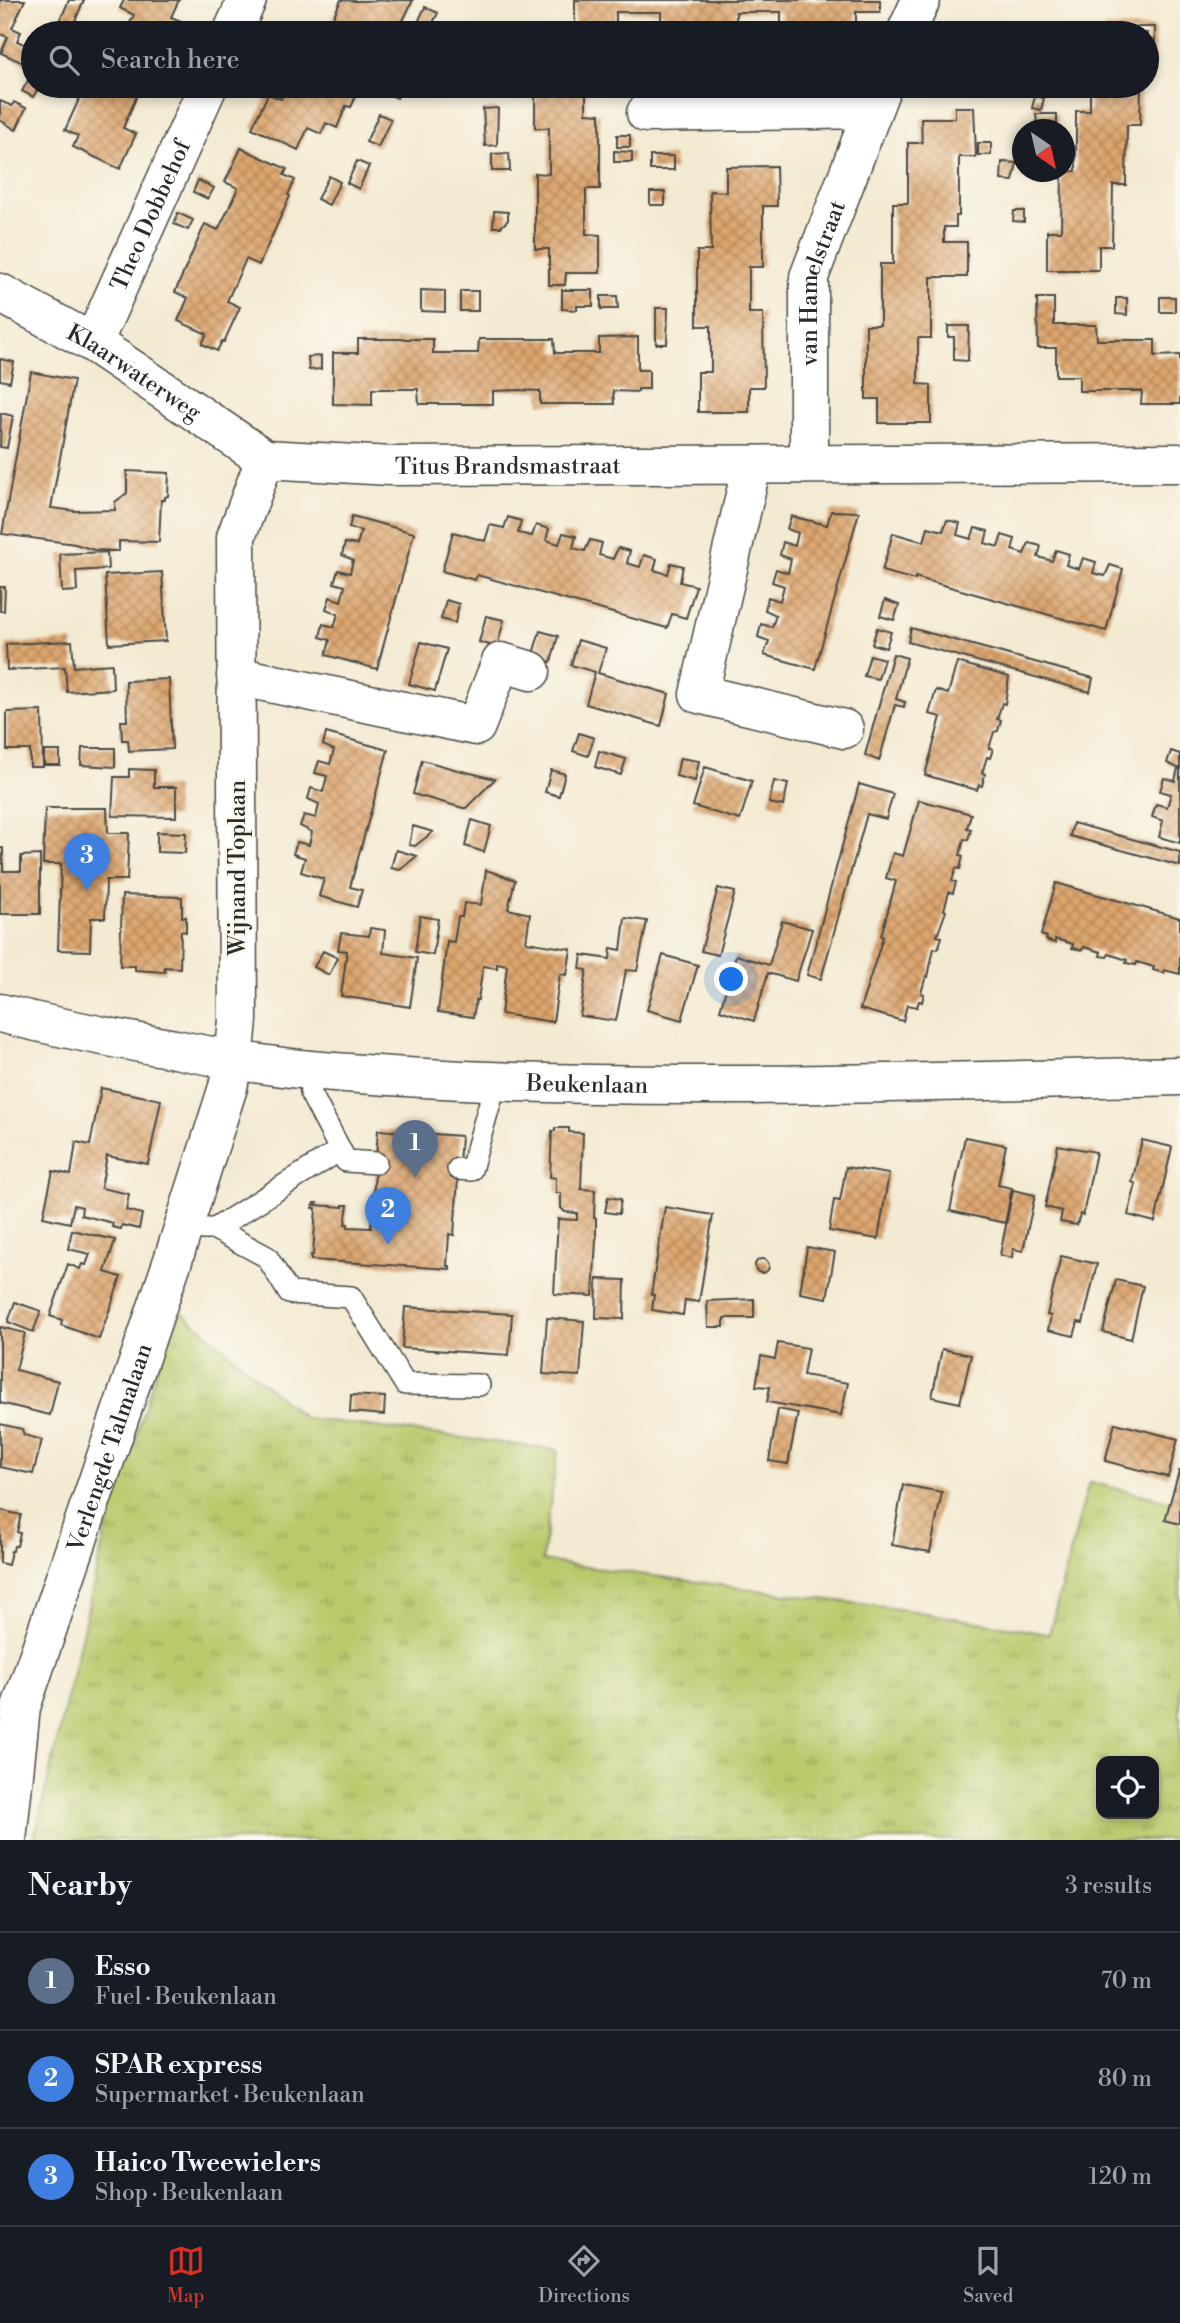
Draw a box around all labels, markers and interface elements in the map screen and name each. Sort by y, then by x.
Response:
search box [21,21,1159,98]
icon: search [45,41,83,79]
text: Search here [101,44,240,76]
north arrow [1012,119,1075,182]
street label: Theo Dobbehof [105,134,198,295]
street label: van Hamelstraat [796,197,852,367]
street label: Klaarwaterweg [62,319,206,427]
street label: Titus Brandsmastraat [395,452,621,481]
street label: Wijnand Toplaan [224,780,252,957]
pin: 3 [64,833,110,891]
your location [714,962,748,996]
street label: Beukenlaan [525,1069,649,1100]
pin: 1 [392,1120,438,1178]
pin: 2 [365,1187,411,1245]
street label: Verlengde Talmalaan [62,1340,159,1556]
map controls [1096,1756,1159,1819]
button: locate [1096,1756,1159,1819]
text: Nearby [28,1867,132,1905]
text: 3 results [1065,1872,1152,1900]
text: Esso [95,1951,151,1983]
text: 1 [45,1967,57,1995]
text: 70 m [1101,1967,1152,1995]
text: Fuel · Beukenlaan [95,1983,277,2011]
text: SPAR express [95,2049,262,2081]
text: 2 [44,2065,58,2093]
text: 80 m [1098,2065,1152,2093]
text: Supermarket · Beukenlaan [95,2081,365,2109]
text: Haico Tweewielers [95,2147,321,2179]
text: 3 [44,2163,58,2191]
text: 120 m [1088,2163,1152,2191]
text: Shop · Beukenlaan [95,2179,283,2207]
tab: Map [167,2242,205,2308]
tab: Directions [538,2242,630,2308]
tab: Saved [963,2242,1013,2308]

